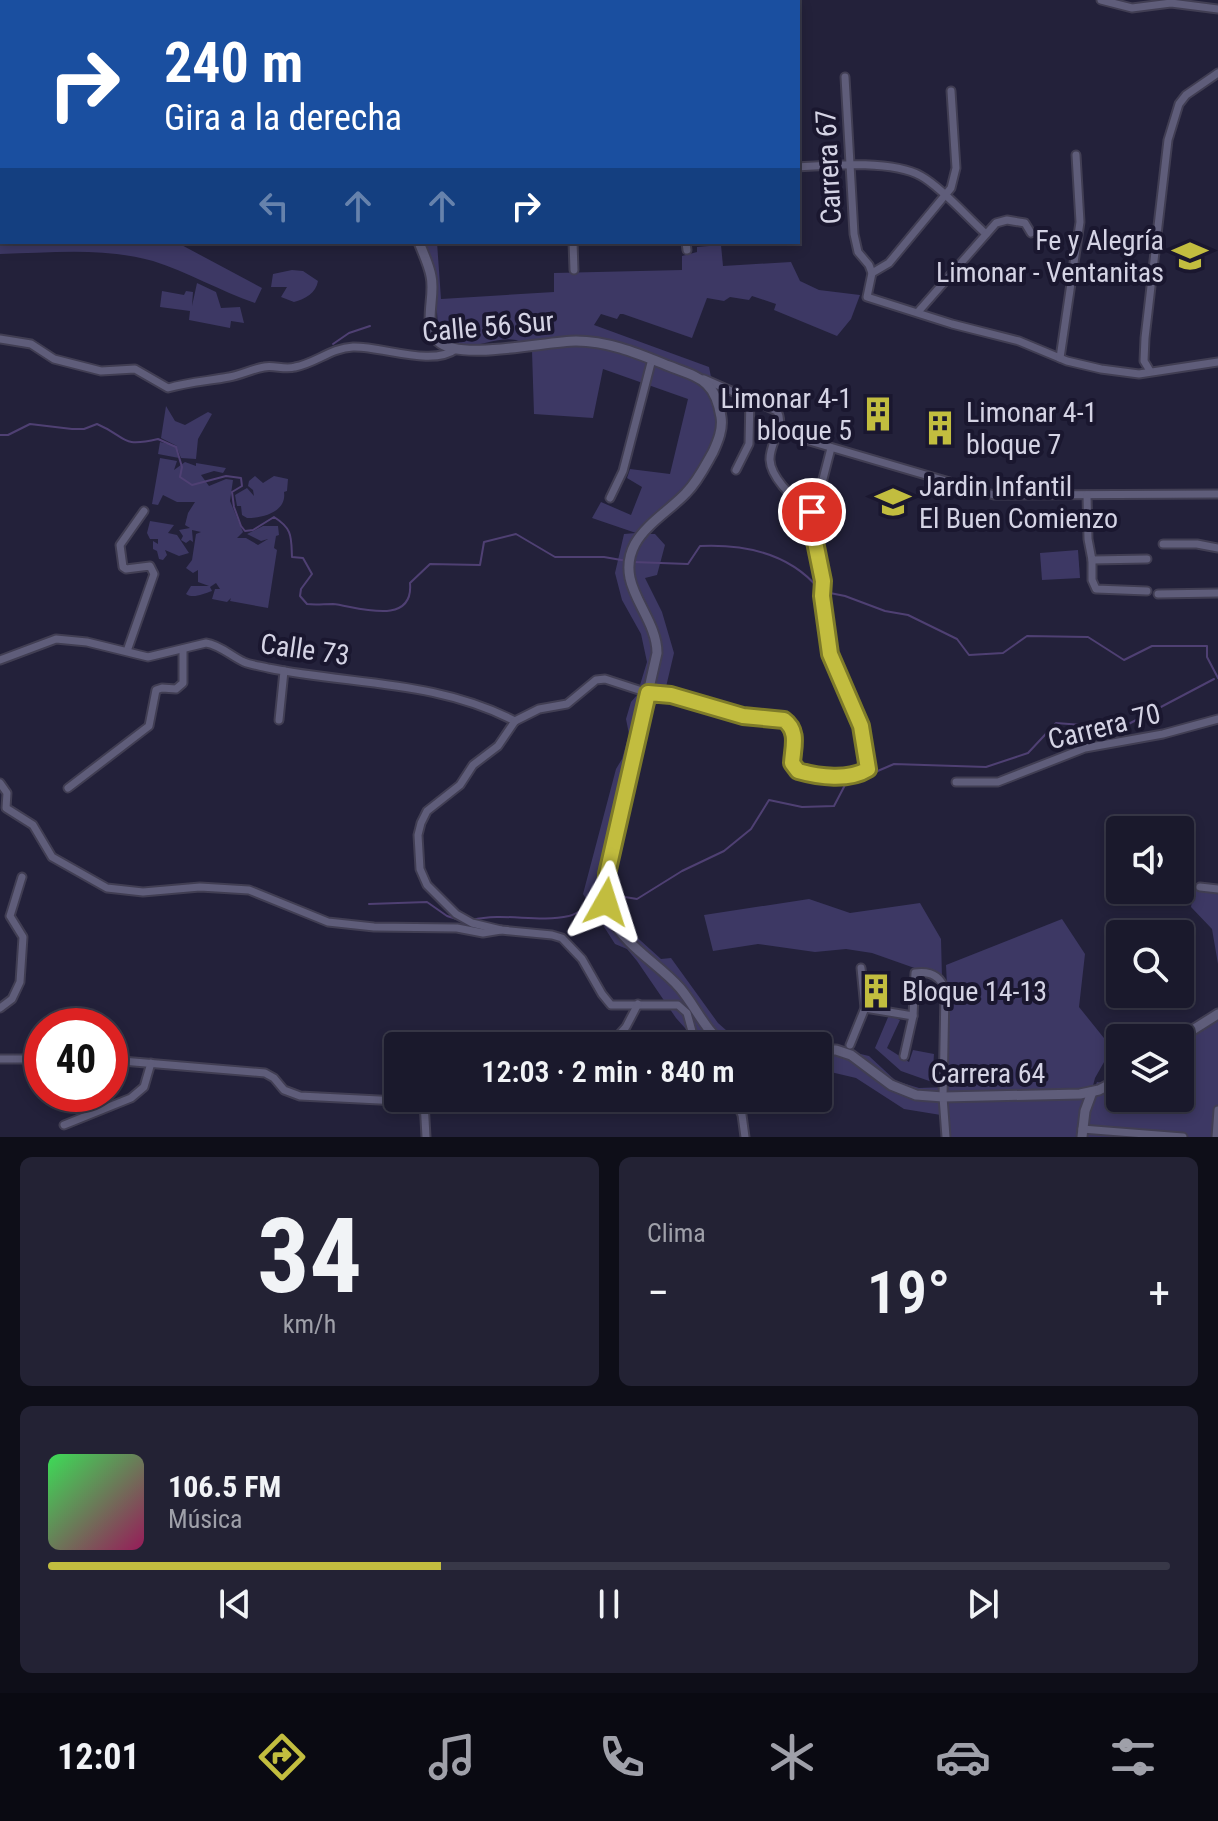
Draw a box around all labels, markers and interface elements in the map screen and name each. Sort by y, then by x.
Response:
text: 240 m [164,30,303,96]
icon: right [32,32,136,136]
text: Gira a la derecha [164,97,402,139]
street label: Carrera 67 [809,109,848,225]
icon: left [252,184,296,228]
icon: ahead [336,184,380,228]
icon: ahead [420,184,464,228]
icon: right [504,184,548,228]
place label: Fe y Alegría Limonar - Ventanitas [936,224,1164,289]
school or university icon: Fe y Alegría Limonar - Ventanitas [1171,237,1209,275]
street label: Calle 56 Sur [421,304,555,349]
place label: Limonar 4-1 bloque 5 [721,382,852,447]
building icon: Limonar 4-1 bloque 5 [859,395,897,433]
place label: Limonar 4-1 bloque 7 [966,396,1097,461]
building icon: Limonar 4-1 bloque 7 [921,409,959,447]
place label: Jardin Infantil El Buen Comienzo [919,470,1118,535]
pin [778,478,846,546]
school or university icon: Jardin Infantil El Buen Comienzo [874,483,912,521]
icon: arrive [790,490,834,534]
street label: Calle 73 [258,627,351,672]
street label: Carrera 70 [1044,697,1164,756]
map controls [1106,816,1194,1112]
button: sound [1106,816,1194,904]
position arrow [564,860,648,944]
button: search [1106,920,1194,1008]
building icon: Bloque 14-13 [857,972,895,1010]
place label: Bloque 14-13 [902,975,1047,1008]
speed limit sign: 40 [24,1008,128,1112]
button: layers [1106,1024,1194,1112]
text: 12:03 · 2 min · 840 m [481,1054,735,1089]
street label: Carrera 64 [931,1057,1045,1090]
text: 34 [257,1196,362,1317]
text: Clima [647,1218,706,1248]
text: 19° [867,1257,950,1328]
text: − [647,1267,669,1319]
text: + [1148,1267,1170,1319]
text: km/h [283,1309,336,1339]
text: 106.5 FM [168,1469,281,1504]
text: Música [168,1504,243,1534]
icon: previous [213,1582,257,1626]
icon: pause [587,1582,631,1626]
icon: next [961,1582,1005,1626]
icon: directions [254,1729,310,1785]
icon: music [424,1729,480,1785]
icon: phone [594,1729,650,1785]
icon: climate [764,1729,820,1785]
icon: car [935,1729,991,1785]
icon: filters [1105,1729,1161,1785]
text: 12:01 [57,1736,140,1778]

